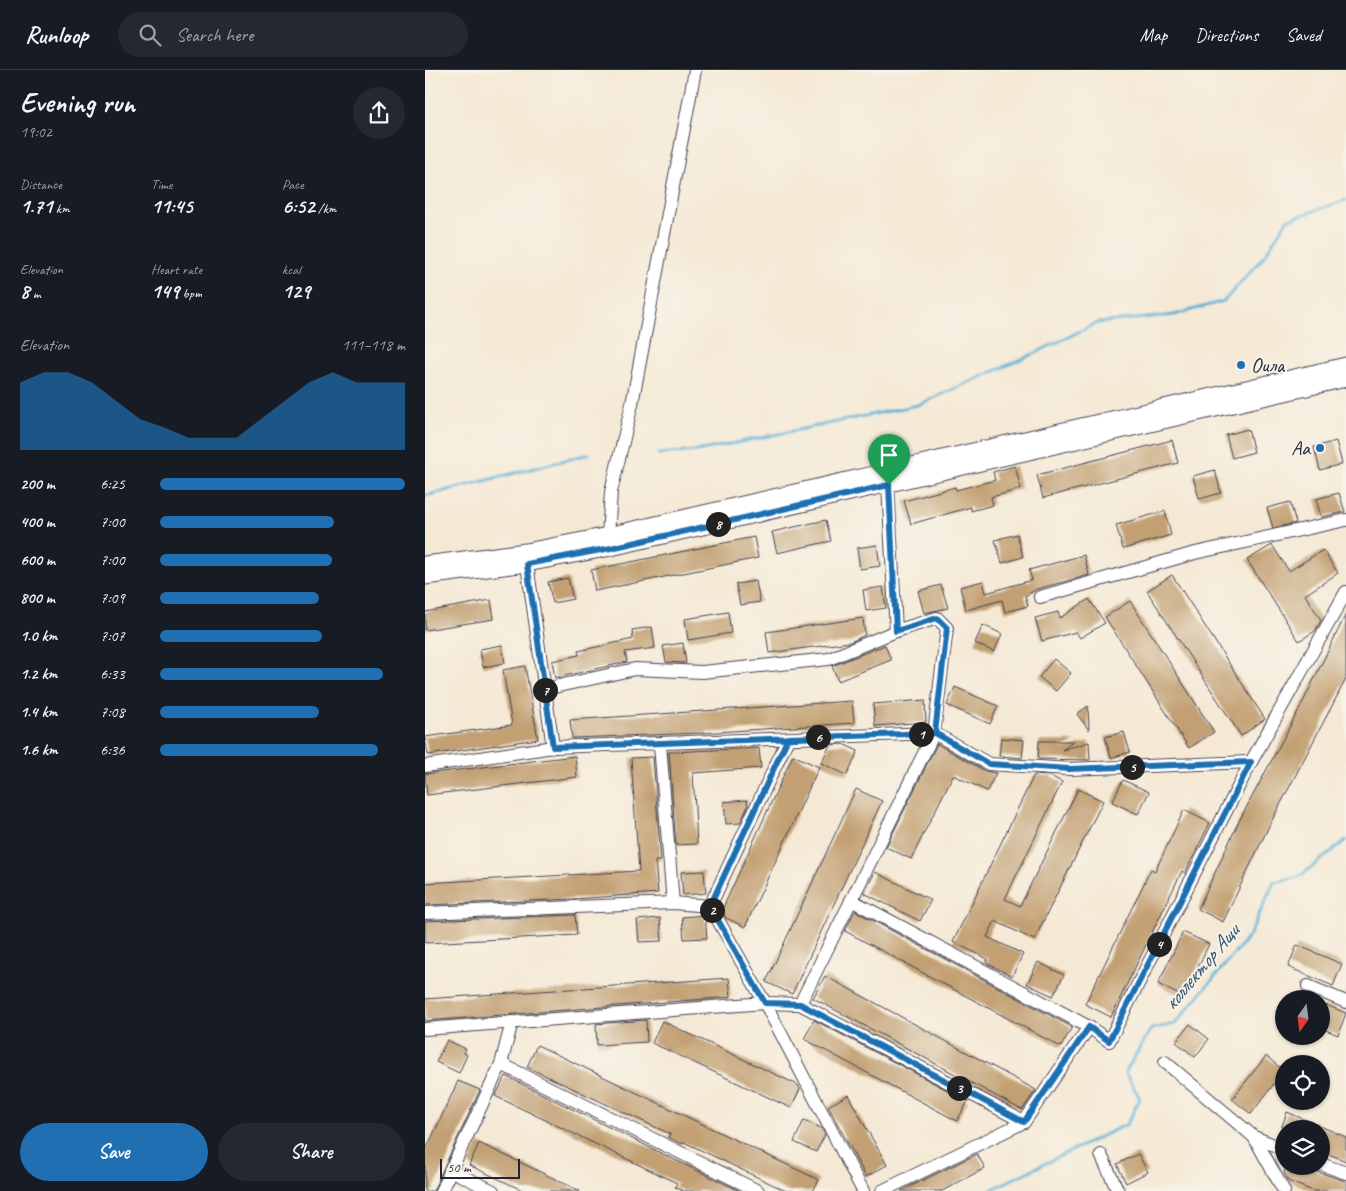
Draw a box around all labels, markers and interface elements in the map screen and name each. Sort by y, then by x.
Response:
search box [118,12,468,57]
text: Runloop [25,20,88,50]
icon: search [136,21,164,49]
text: Search here [176,23,253,47]
text: Map [1140,24,1167,46]
text: Directions [1195,24,1258,46]
text: Saved [1286,24,1321,46]
text: Evening run [20,85,135,120]
button: share [353,87,405,139]
text: 19:02 [20,122,52,142]
text: Distance [20,176,62,193]
text: Time [151,176,172,193]
text: Pace [282,176,304,193]
text: 1.71 [20,193,52,219]
text: 11:45 [151,193,193,219]
text: 6:52 [282,193,315,219]
text: km [52,200,70,217]
text: /km [315,200,336,217]
text: Elevation [20,261,63,278]
text: Heart rate [151,261,202,278]
text: kcal [282,261,301,278]
text: 8 [20,278,29,304]
text: 149 [151,278,179,304]
text: 129 [282,278,310,304]
text: m [29,285,41,302]
text: bpm [179,285,202,302]
text: Elevation [20,335,69,355]
text: 111–118 m [342,335,405,355]
place label: Оила [1251,353,1286,378]
marker: Оила [1235,359,1247,371]
pin [868,434,910,485]
place label: Аа [1291,436,1311,461]
icon: arrive [875,441,903,469]
marker: Аа [1314,442,1326,454]
text: 200 m [20,474,55,494]
text: 6:25 [100,474,125,494]
text: 400 m [20,512,55,532]
text: 7:00 [100,512,125,532]
pin: 8 [705,512,731,536]
text: 8 [715,516,722,533]
text: 600 m [20,550,55,570]
text: 7:00 [100,550,125,570]
text: 800 m [20,588,55,608]
text: 7:09 [100,588,125,608]
text: 1.0 km [20,626,57,646]
text: 7:07 [100,626,125,646]
text: 1.2 km [20,664,57,684]
text: 6:33 [100,664,125,684]
pin: 7 [533,678,557,702]
text: 7 [542,682,549,699]
text: 1.4 km [20,702,57,722]
text: 7:08 [100,702,125,722]
pin: 1 [909,722,933,746]
pin: 6 [805,724,831,750]
text: 1 [918,726,925,743]
text: 6 [815,729,822,746]
text: 1.6 km [20,740,58,760]
text: 6:36 [100,740,125,760]
pin: 5 [1119,754,1145,780]
text: 5 [1129,759,1136,776]
pin: 2 [699,898,725,922]
text: 2 [709,902,716,919]
water label: коллектор Ащи [1157,916,1247,1015]
pin: 4 [1147,932,1171,956]
text: 4 [1156,936,1163,953]
north arrow [1275,990,1330,1045]
map controls [1275,990,1330,1175]
button: locate [1275,1055,1330,1110]
pin: 3 [947,1076,971,1100]
text: 3 [956,1080,963,1097]
button: layers [1275,1120,1330,1175]
button: Save [20,1123,208,1181]
button: Share [218,1123,405,1181]
scale bar [440,1156,520,1179]
text: 50 m [447,1159,471,1176]

